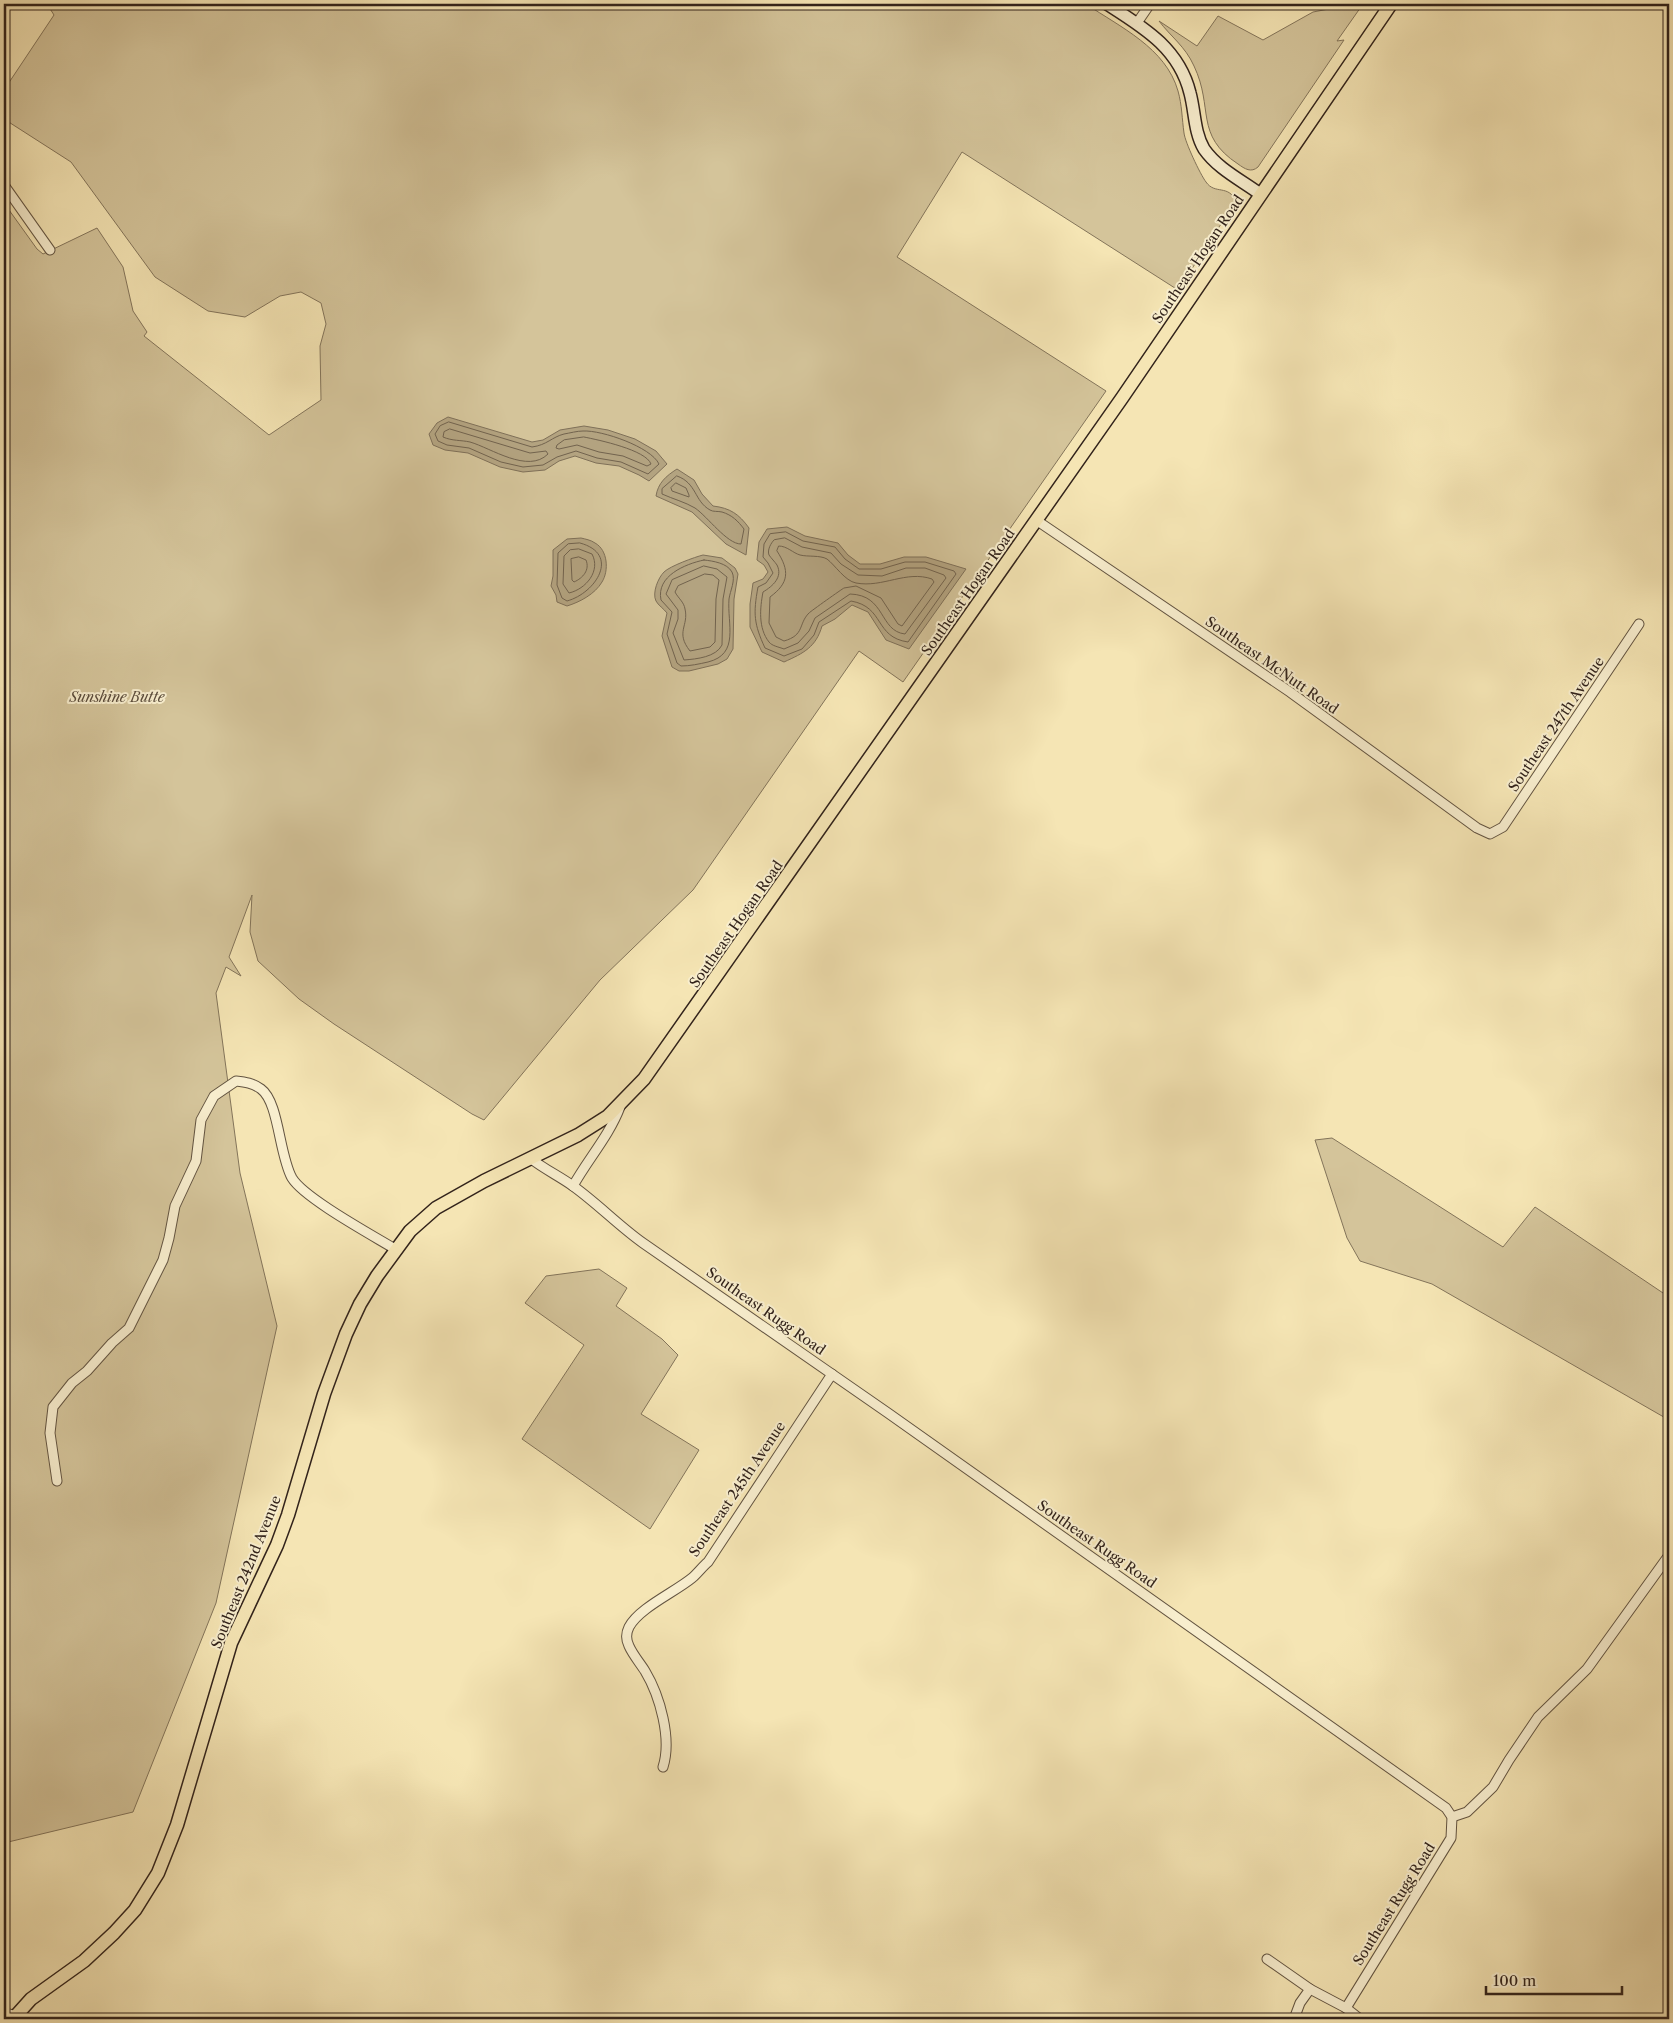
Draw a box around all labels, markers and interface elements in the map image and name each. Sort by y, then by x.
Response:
street label: Southeast Hogan Road [1148,191,1248,327]
street label: Southeast Hogan Road [917,524,1019,659]
street label: Southeast McNutt Road [1202,612,1342,718]
street label: Southeast 247th Avenue [1504,653,1608,795]
park label: Sunshine Butte [68,688,166,706]
street label: Southeast Hogan Road [685,856,787,991]
street label: Southeast Rugg Road [703,1263,829,1359]
street label: Southeast 245th Avenue [685,1418,789,1560]
street label: Southeast 242nd Avenue [207,1493,285,1651]
street label: Southeast Rugg Road [1034,1496,1160,1592]
street label: Southeast Rugg Road [1349,1839,1439,1969]
scale bar [1486,1963,1622,1995]
text: 100 m [1493,1971,1536,1990]

